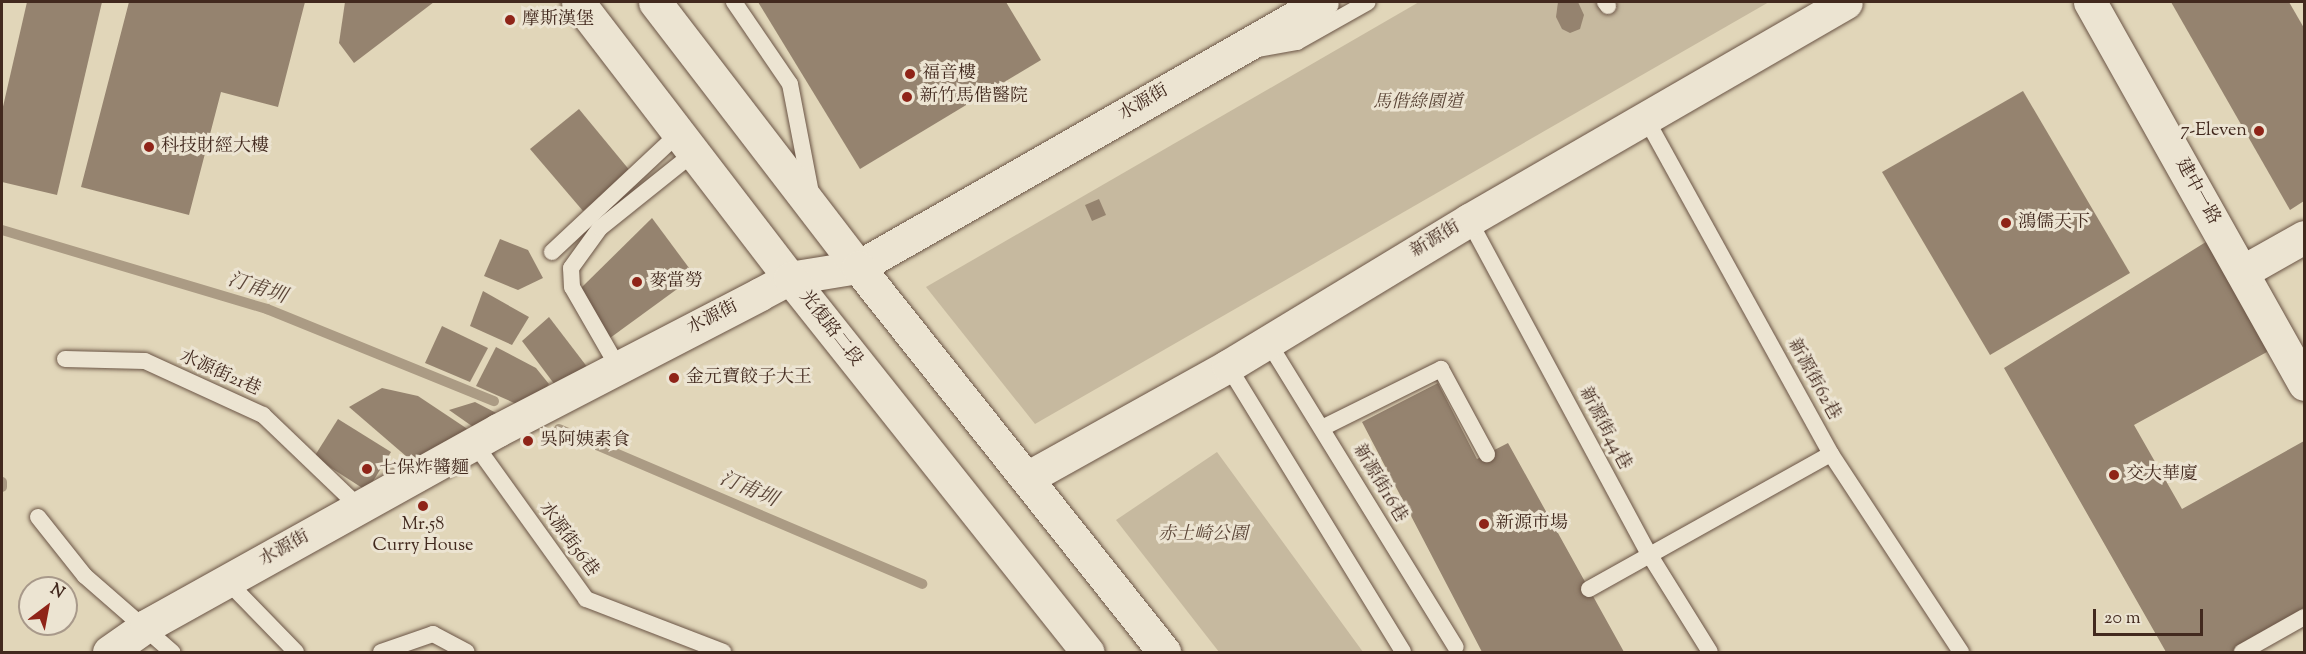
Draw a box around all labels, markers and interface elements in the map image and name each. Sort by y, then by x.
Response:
place label: 摩斯漢堡 [522,9,594,31]
marker: 摩斯漢堡 [503,13,517,27]
place label: 福音樓 [922,63,976,85]
marker: 福音樓 [903,67,917,81]
street label: 水源街 [1115,80,1173,126]
place label: 新竹馬偕醫院 [920,86,1028,108]
marker: 新竹馬偕醫院 [898,88,916,106]
park label: 馬偕綠園道 [1373,92,1463,114]
place label: 7-Eleven [2180,120,2247,142]
marker: 7-Eleven [2252,124,2266,138]
place label: 科技財經大樓 [161,136,269,158]
marker: 科技財經大樓 [142,140,156,154]
street label: 建中一路 [2170,155,2224,229]
place label: 鴻儒天下 [2018,212,2090,234]
marker: 鴻儒天下 [1999,216,2013,230]
street label: 新源街 [1407,217,1465,263]
water label: 汀甫圳 [225,268,289,310]
place label: 麥當勞 [649,271,703,293]
marker: 麥當勞 [630,275,644,289]
street label: 光復路二段 [794,287,866,371]
street label: 水源街 [684,296,742,340]
street label: 新源街62巷 [1782,336,1844,424]
street label: 水源街21巷 [176,347,264,401]
place label: 金元寶餃子大王 [686,367,812,389]
marker: 金元寶餃子大王 [667,371,681,385]
street label: 新源街44巷 [1573,384,1635,474]
place label: 吳阿姨素食 [540,430,630,452]
marker: 吳阿姨素食 [521,434,535,448]
street label: 新源街16巷 [1347,441,1411,527]
place label: 七保炸醬麵 [379,458,469,480]
marker: 七保炸醬麵 [360,462,374,476]
place label: 交大華廈 [2126,464,2198,486]
water label: 汀甫圳 [716,467,780,513]
marker: 交大華廈 [2107,468,2121,482]
street label: 水源街56巷 [534,498,602,582]
marker: Mr.58 Curry House [416,499,430,513]
place label: 新源市場 [1496,513,1568,535]
place label: Mr.58 Curry House [373,515,473,558]
marker: 新源市場 [1477,517,1491,531]
park label: 赤土崎公園 [1158,524,1248,546]
street label: 水源街 [256,526,314,572]
north arrow [18,576,78,636]
text: N [45,579,68,605]
scale bar [2096,597,2206,635]
text: 20 m [2104,606,2141,632]

